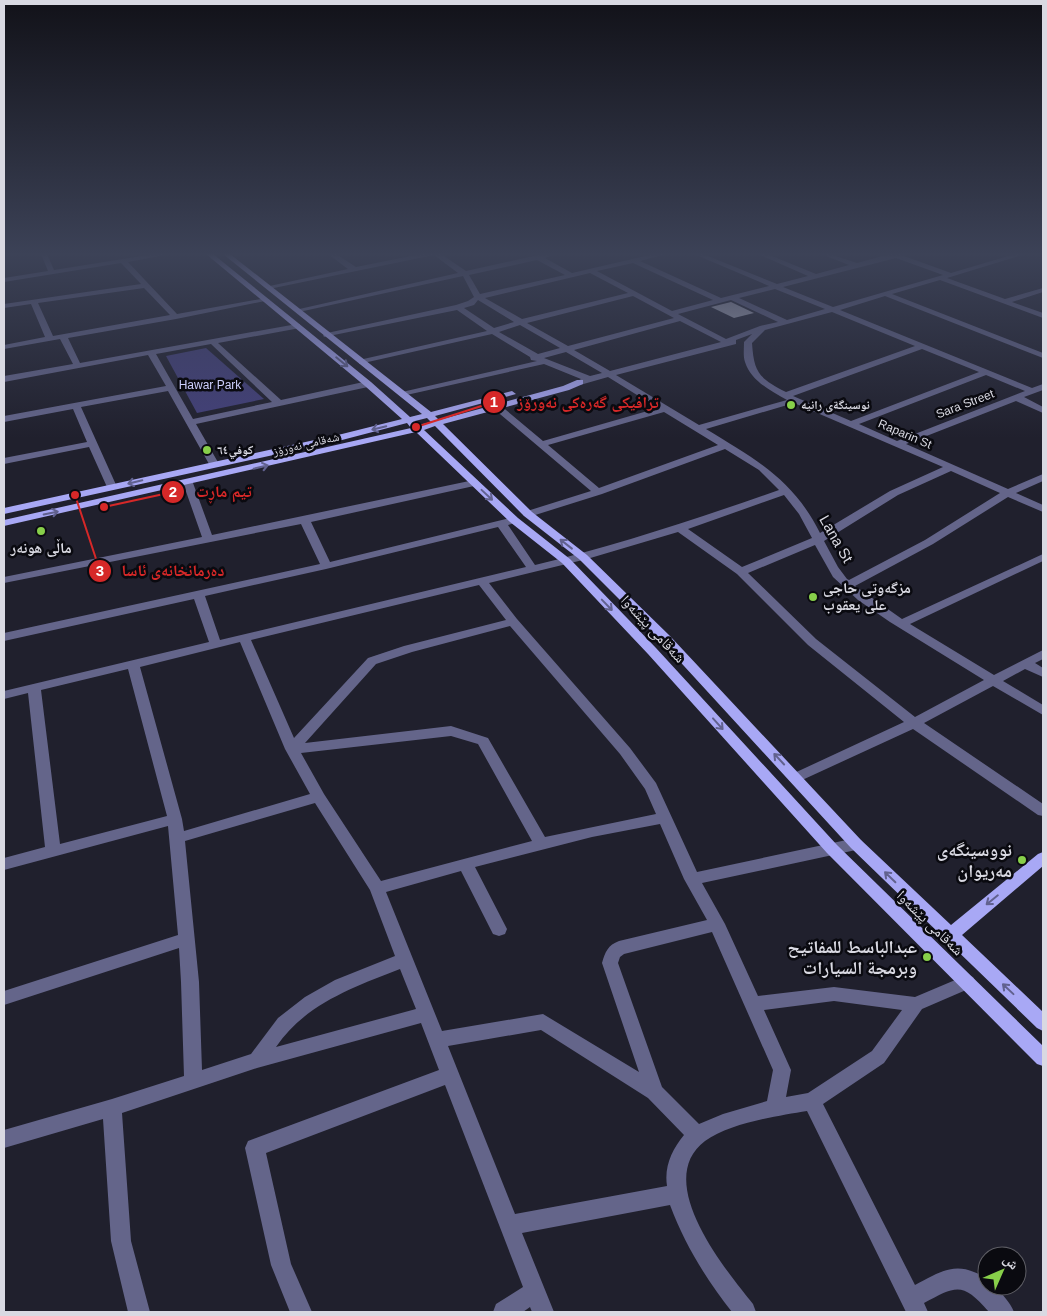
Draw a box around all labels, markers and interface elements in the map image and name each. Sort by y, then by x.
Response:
one-way arrow [335,357,348,368]
park label: Hawar Park [179,378,242,392]
callout: ترافیکی گەرەکی نەورۆز [482,386,669,417]
street label: Sara Street [934,386,996,421]
text: 1 [490,393,498,410]
text: ترافیکی گەرەکی نەورۆز [516,394,660,412]
place label: نوسينگةى رانيه [801,398,870,413]
marker: نوسينگةى رانيه [785,399,797,411]
street label: Raparin St [876,416,934,452]
one-way arrow [372,424,388,433]
street label: شەقامی نەورۆز [270,430,341,459]
place label: كوفي٦٤ [217,443,254,460]
marker: كوفي٦٤ [201,444,213,456]
one-way arrow [253,462,269,471]
callout: تیم ماڕت [161,476,262,507]
one-way arrow [128,478,144,487]
text: 2 [169,483,177,500]
text: تیم ماڕت [196,483,253,504]
one-way arrow [481,489,494,501]
one-way arrow [43,508,59,517]
street label: Lana St [816,512,857,566]
marker: ماڵی هونەر [35,525,47,537]
place label: ماڵی هونەر [9,538,72,557]
one-way arrow [560,539,573,550]
callout: دەرمانخانەی ئاسا [87,555,235,586]
text: 3 [96,562,104,579]
text: دەرمانخانەی ئاسا [122,562,224,580]
place label: مزگەوتی حاجی علی یعقوب [823,579,911,614]
street label: شەقامی پێشەوا [616,591,689,667]
marker: مزگەوتی حاجی علی یعقوب [807,591,819,603]
one-way arrow [601,598,613,611]
one-way arrow [712,717,724,730]
one-way arrow [773,753,785,766]
place label: نووسینگەی مەریوان [937,840,1012,882]
marker: نووسینگەی مەریوان [1016,854,1028,866]
one-way arrow [884,871,897,883]
street label: شەقامی پێشەوا [892,887,967,960]
one-way arrow [986,895,999,906]
place label: عبدالباسط للمفاتيح وبرمجة السيارات [787,937,917,979]
marker: عبدالباسط للمفاتيح وبرمجة السيارات [921,951,933,963]
one-way arrow [1001,983,1014,995]
north arrow [977,1246,1027,1296]
text: ش [1000,1251,1022,1274]

